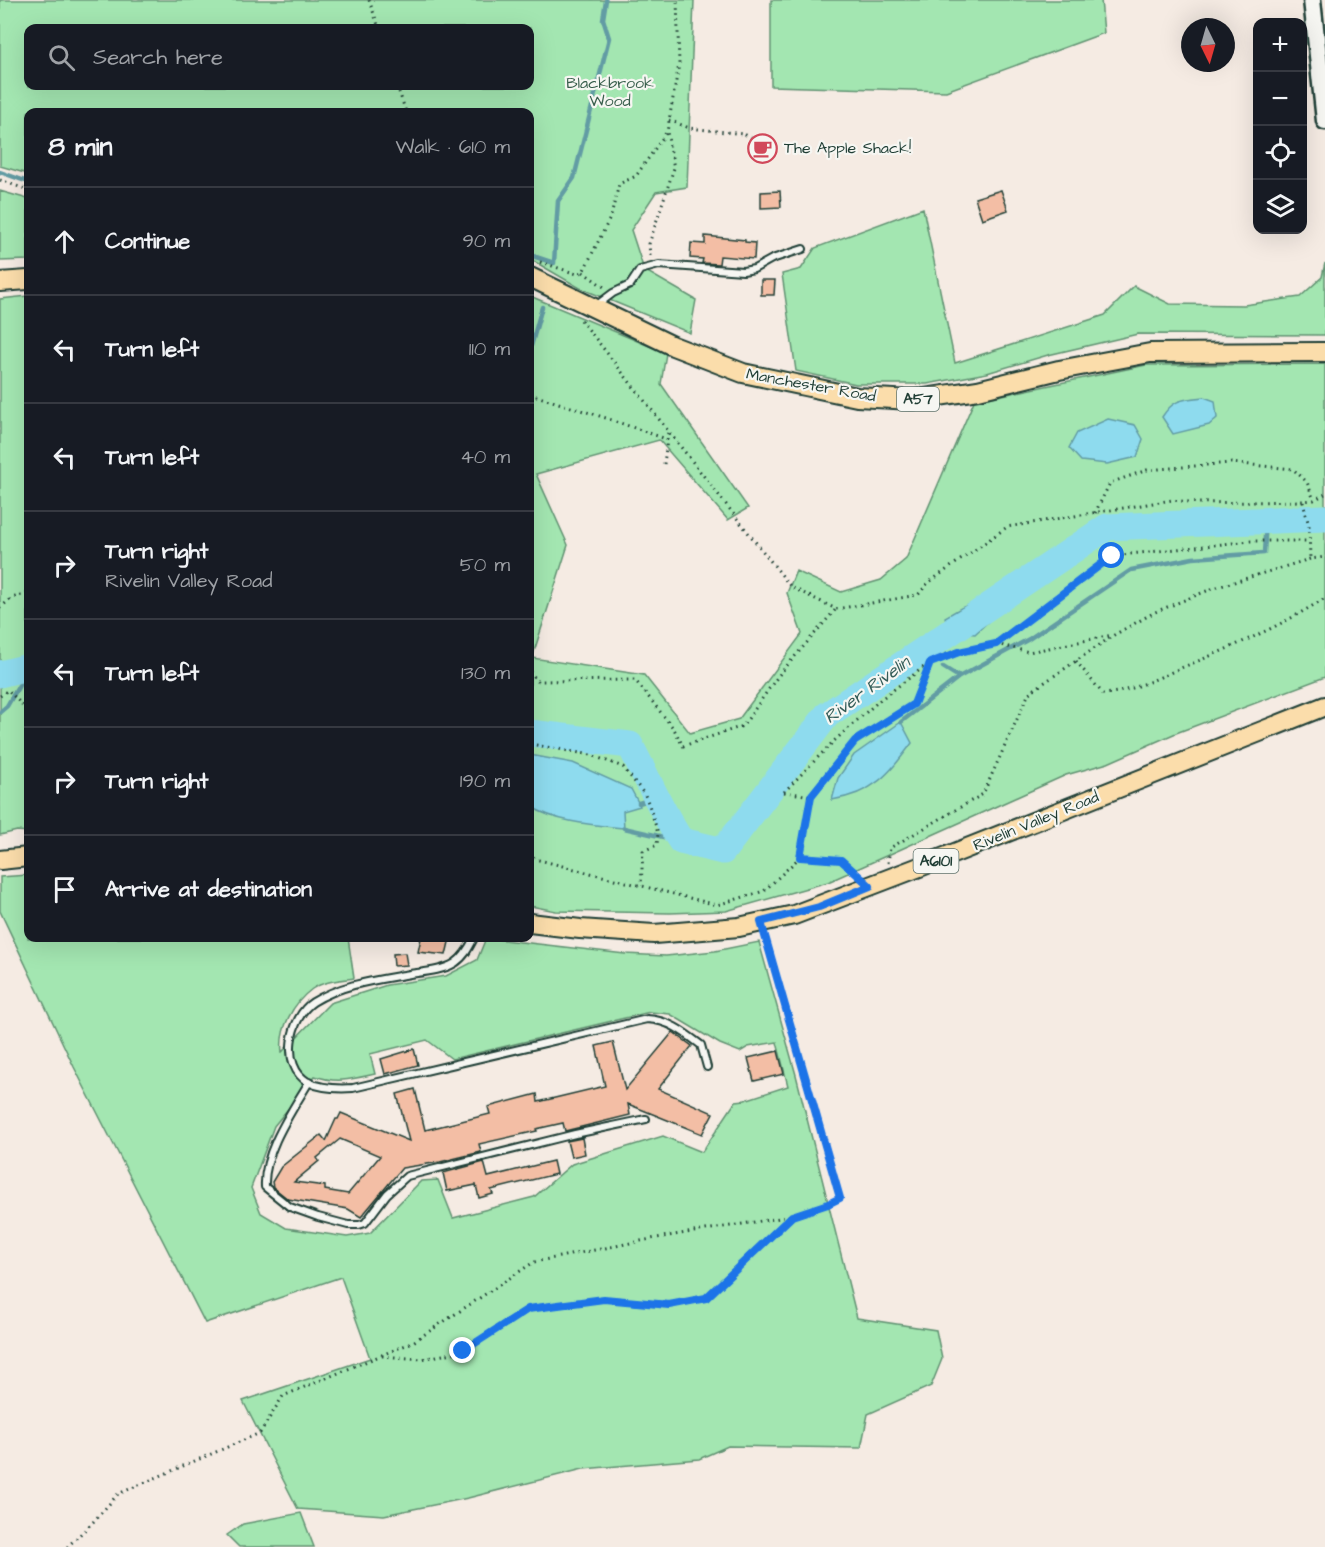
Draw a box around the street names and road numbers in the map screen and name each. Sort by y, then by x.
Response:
street label: Manchester Road [744,363,878,407]
road number: A57 [897,387,939,411]
street label: Rivelin Valley Road [970,786,1103,857]
road number: A6101 [914,849,958,873]

